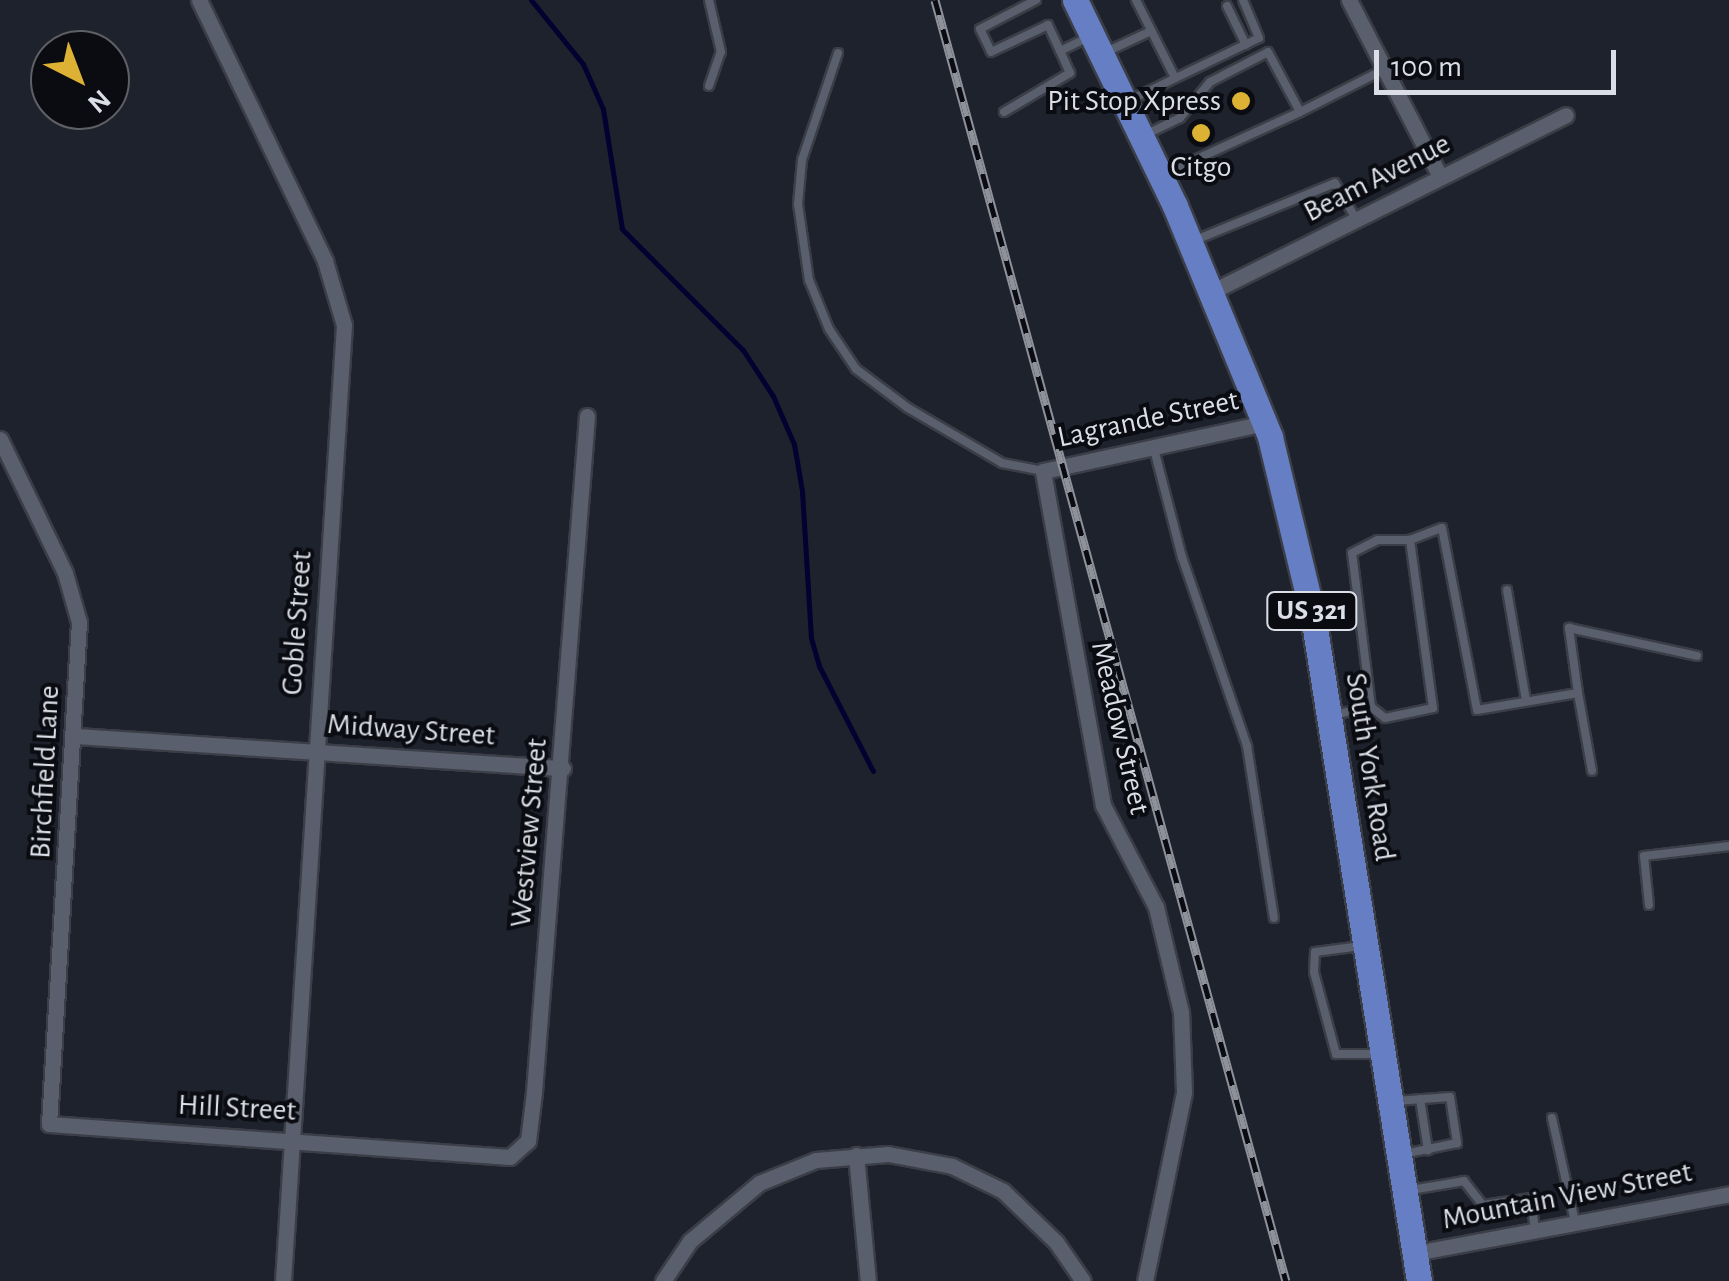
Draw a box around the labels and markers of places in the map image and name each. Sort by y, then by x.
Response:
place label: Pit Stop Xpress [1047,83,1221,119]
marker: Pit Stop Xpress [1230,90,1252,112]
marker: Citgo [1190,122,1212,144]
place label: Citgo [1170,149,1232,185]

